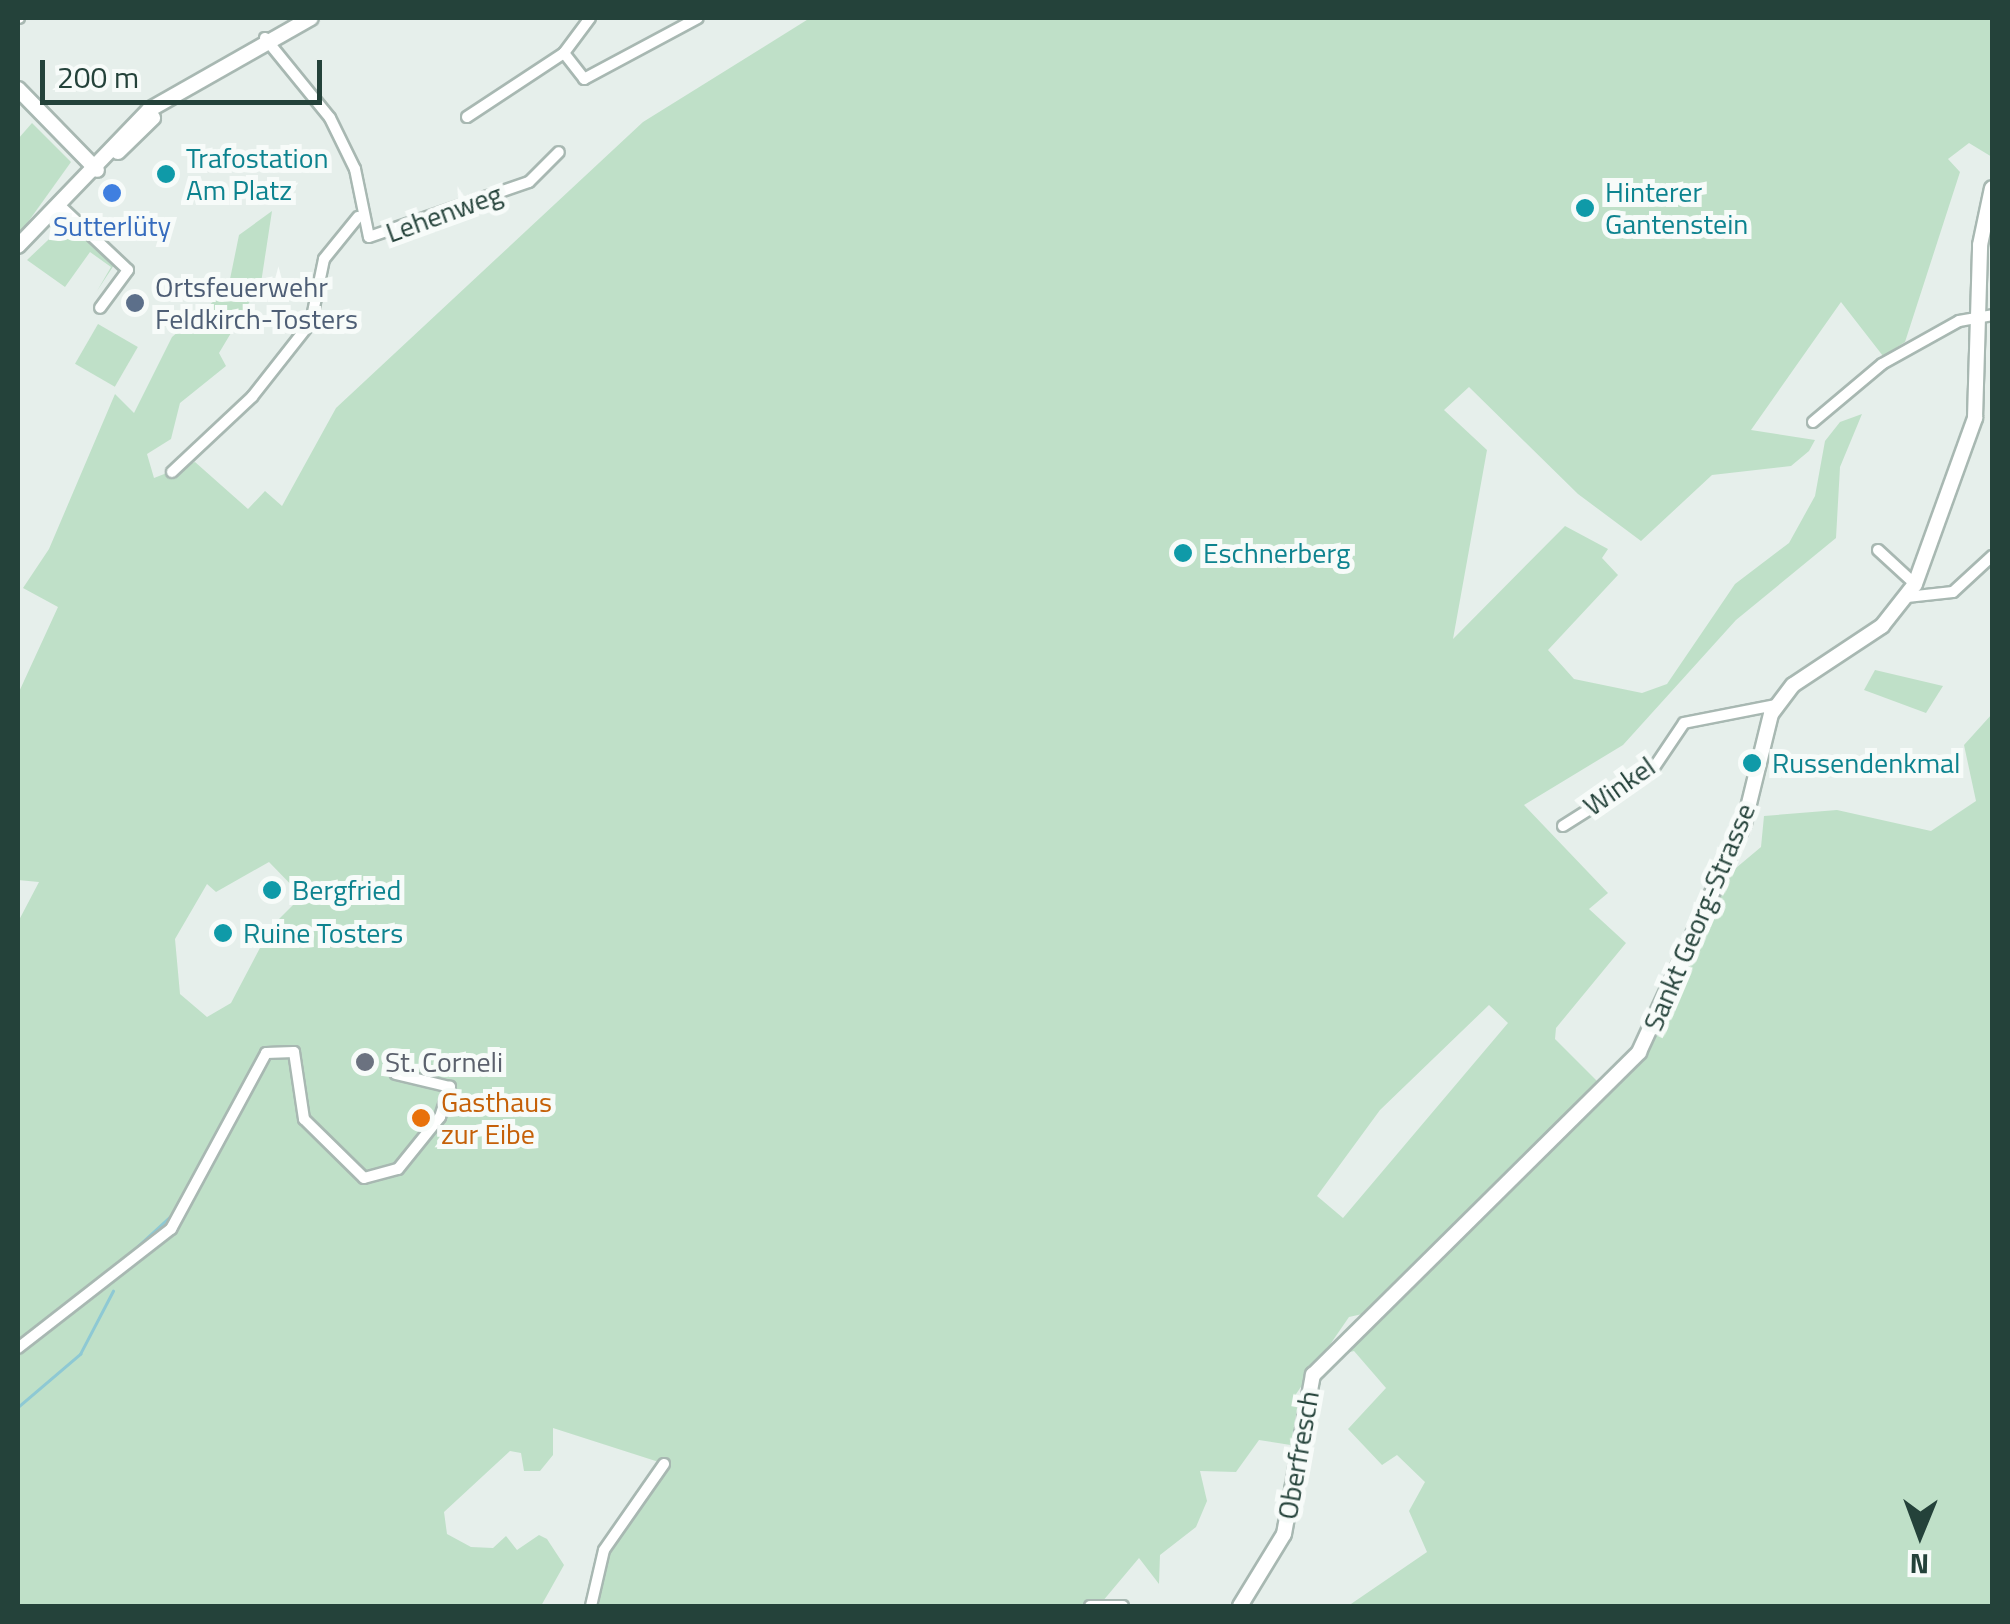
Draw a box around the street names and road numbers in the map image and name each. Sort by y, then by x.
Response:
street label: Lehenweg [381,176,507,250]
street label: Winkel [1577,749,1661,823]
street label: Sankt Georg-Strasse [1636,798,1762,1036]
street label: Oberfresch [1270,1388,1326,1522]

